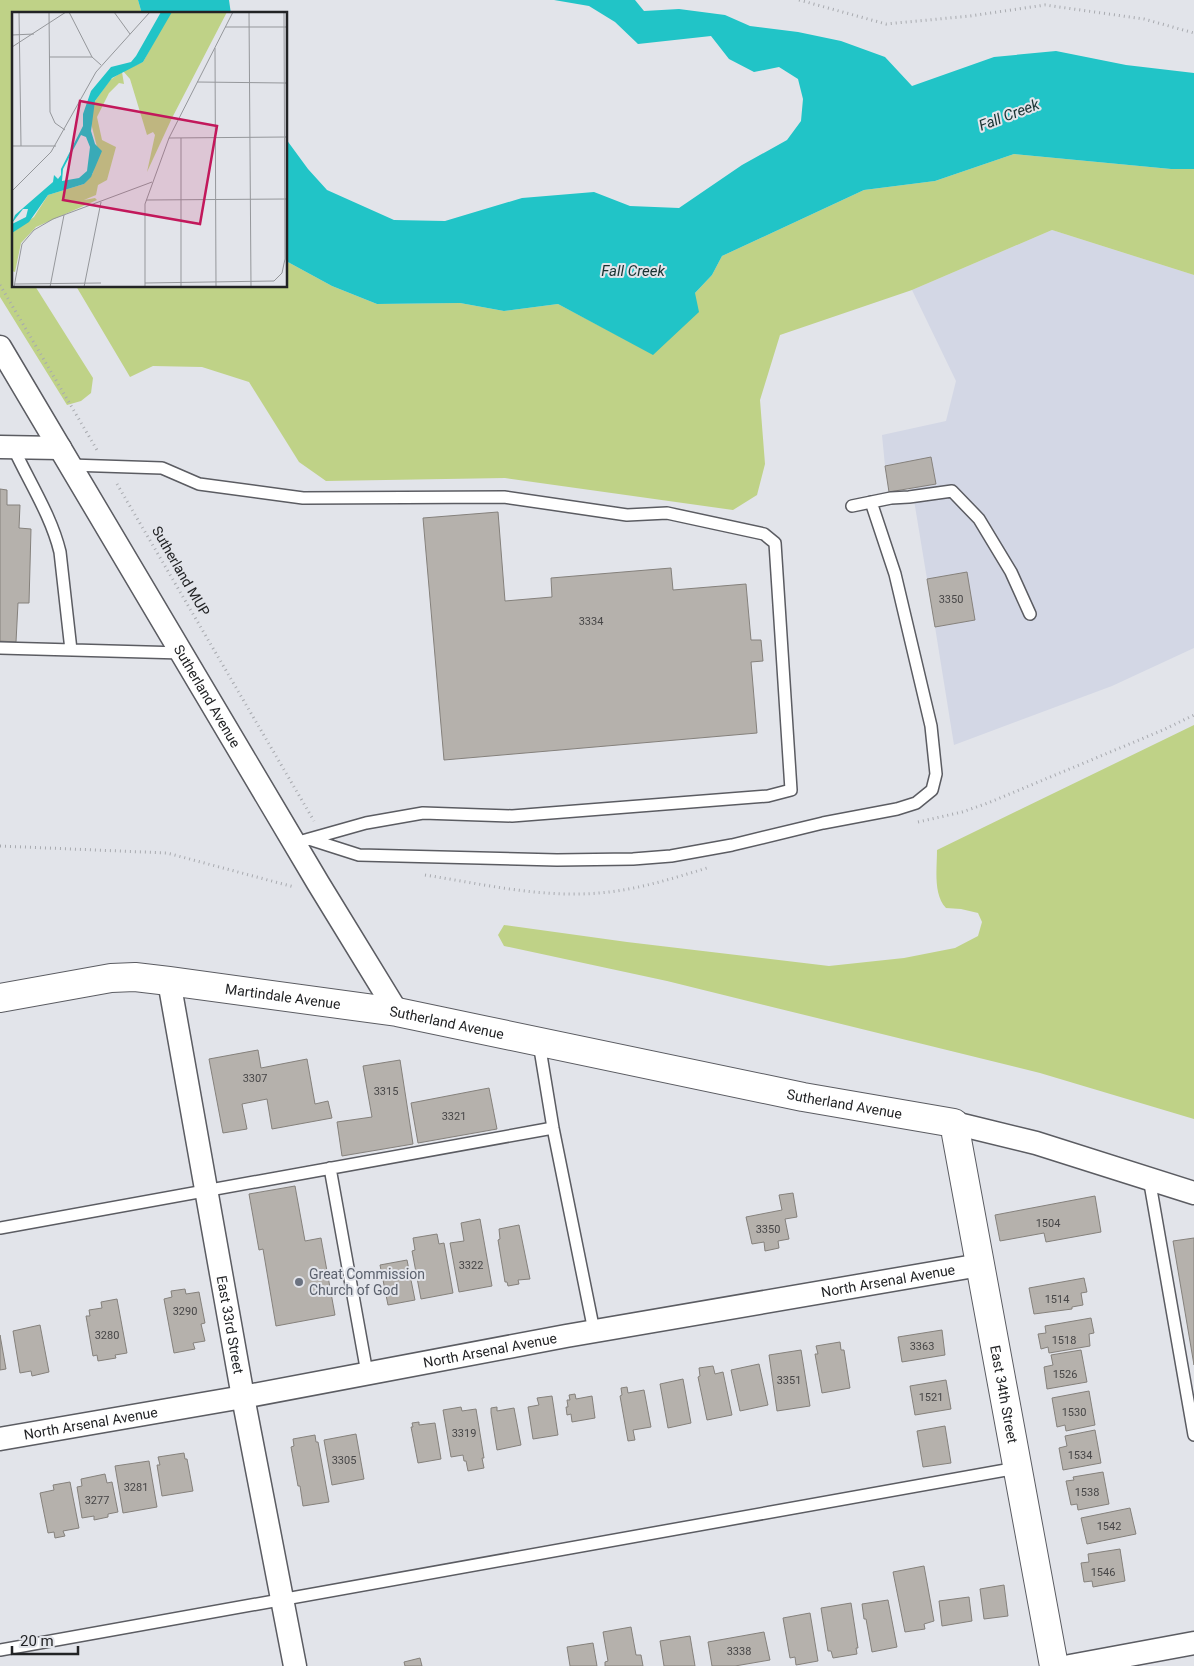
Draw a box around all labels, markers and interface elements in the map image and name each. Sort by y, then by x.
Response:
inset map [12,12,288,288]
water label: Fall Creek [976,95,1042,135]
water label: Fall Creek [601,262,665,280]
street label: Sutherland MUP [149,523,213,619]
house number: 3350 [939,593,963,606]
house number: 3334 [579,615,603,628]
street label: Sutherland Avenue [171,642,244,750]
street label: Martindale Avenue [224,981,342,1012]
street label: Sutherland Avenue [389,1003,505,1042]
house number: 3307 [243,1072,267,1085]
house number: 3315 [374,1085,398,1098]
street label: Sutherland Avenue [786,1086,903,1122]
house number: 3321 [442,1110,466,1123]
house number: 1504 [1036,1217,1060,1230]
house number: 3350 [756,1223,780,1236]
house number: 3322 [459,1259,483,1272]
street label: North Arsenal Avenue [820,1261,956,1300]
place label: Great Commission Church of God [309,1266,425,1298]
street label: East 33rd Street [214,1274,247,1375]
marker: Great Commission Church of God [293,1276,305,1288]
house number: 1514 [1045,1293,1069,1306]
house number: 3290 [173,1305,197,1318]
house number: 3280 [95,1329,119,1342]
street label: North Arsenal Avenue [422,1330,558,1371]
house number: 1518 [1052,1334,1076,1347]
house number: 3363 [910,1340,934,1353]
street label: East 34th Street [987,1344,1021,1445]
house number: 1526 [1053,1368,1077,1381]
house number: 3351 [777,1374,801,1387]
house number: 1521 [919,1391,943,1404]
street label: North Arsenal Avenue [23,1404,159,1443]
house number: 1530 [1062,1406,1086,1419]
house number: 3319 [452,1427,476,1440]
house number: 1534 [1068,1449,1092,1462]
house number: 3305 [332,1454,356,1467]
house number: 3281 [124,1481,148,1494]
house number: 1538 [1075,1486,1099,1499]
house number: 3277 [85,1494,109,1507]
house number: 1542 [1097,1520,1121,1533]
house number: 1546 [1091,1566,1115,1579]
scale bar [12,1624,79,1656]
text: 20 m [20,1632,54,1650]
house number: 3338 [727,1645,751,1658]

